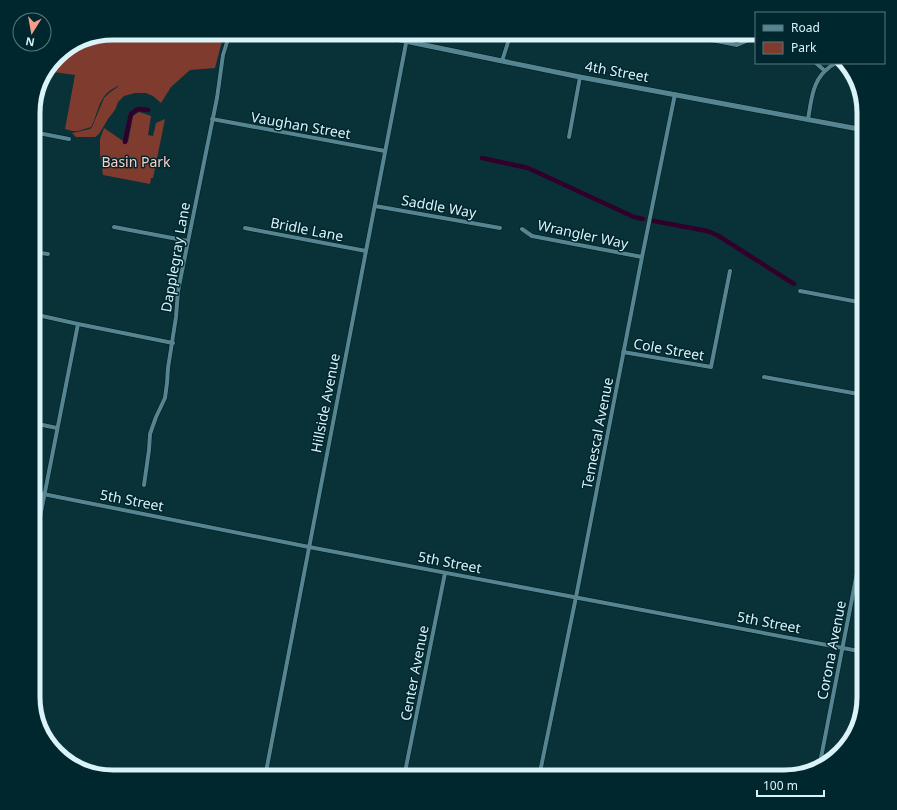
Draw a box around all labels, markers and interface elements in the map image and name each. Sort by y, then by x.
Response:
north arrow [12,12,52,52]
legend [755,12,885,64]
text: Road [791,19,820,36]
text: N [24,34,36,51]
text: Park [791,39,817,56]
street label: 4th Street [584,56,650,86]
street label: Vaughan Street [250,107,352,143]
park label: Basin Park [101,152,171,171]
street label: Saddle Way [400,190,479,222]
street label: Dapplegray Lane [156,200,194,313]
street label: Bridle Lane [269,213,345,245]
street label: Wrangler Way [536,215,631,253]
street label: Cole Street [632,333,706,365]
street label: Hillside Avenue [306,352,344,454]
street label: Temescal Avenue [577,375,617,490]
street label: 5th Street [99,485,165,515]
street label: 5th Street [417,547,483,577]
street label: Corona Avenue [812,599,850,701]
street label: 5th Street [736,607,802,637]
street label: Center Avenue [395,624,433,722]
scale bar [757,772,824,798]
text: 100 m [763,777,798,794]

